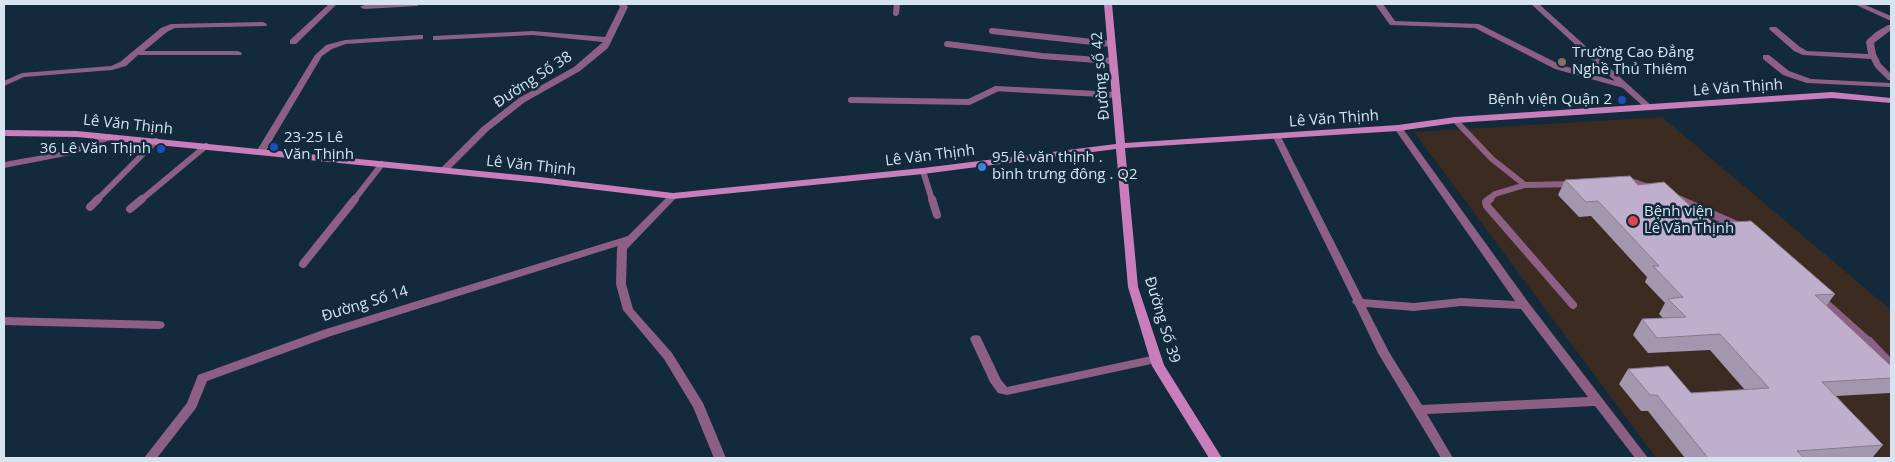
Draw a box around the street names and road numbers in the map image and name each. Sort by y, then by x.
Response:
street label: Đường số 42 [1088,31,1114,121]
street label: Đường Số 38 [491,48,575,112]
street label: Lê Văn Thịnh [1692,76,1784,100]
street label: Lê Văn Thịnh [1288,107,1380,131]
street label: Lê Văn Thịnh [82,111,174,139]
street label: Lê Văn Thịnh [884,142,976,170]
street label: Lê Văn Thịnh [485,152,577,180]
street label: Đường Số 39 [1140,275,1184,365]
street label: Đường Số 14 [320,282,410,326]

